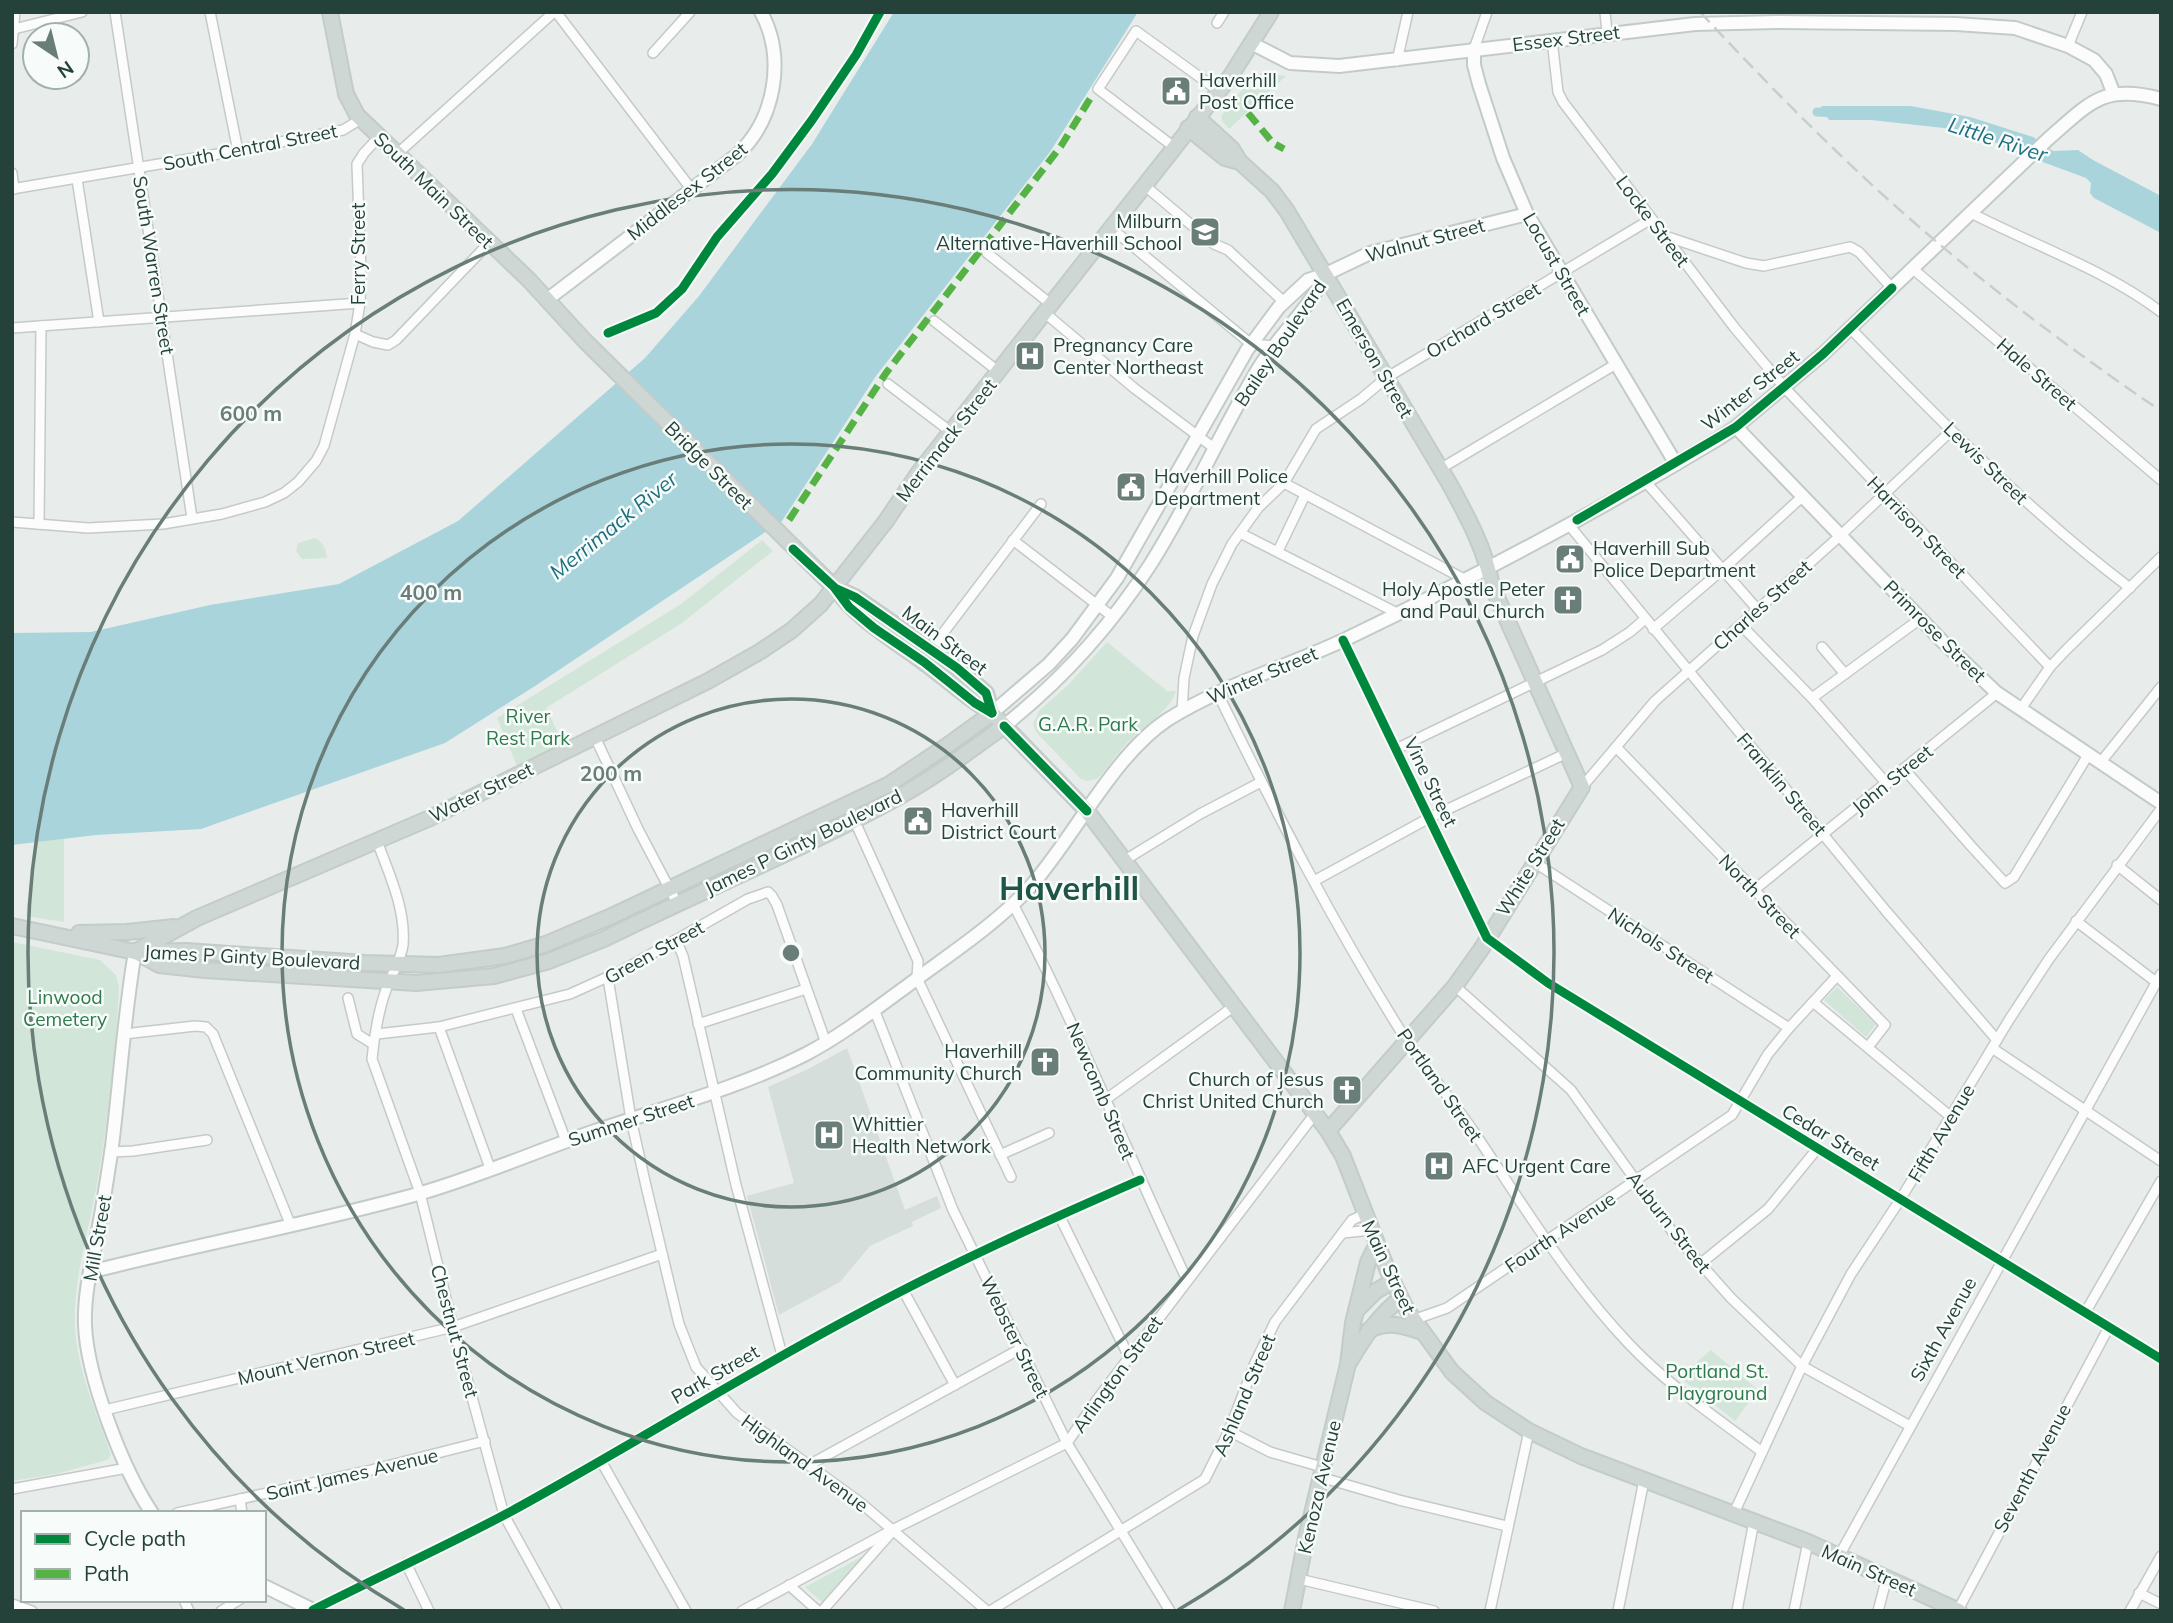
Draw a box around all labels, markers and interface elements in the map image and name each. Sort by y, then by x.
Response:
street label: Essex Street [1511,19,1621,56]
north arrow [21,21,91,91]
text: N [53,56,79,84]
place label: Haverhill Post Office [1199,68,1294,114]
public building icon: Haverhill Post Office [1159,74,1193,108]
water label: Little River [1945,111,2052,168]
street label: South Central Street [161,118,340,176]
street label: South Main Street [369,127,499,253]
street label: Middlesex Street [622,136,752,245]
street label: Locke Street [1611,171,1695,272]
street label: South Warren Street [128,174,180,356]
street label: Ferry Street [346,202,370,305]
street label: Locust Street [1518,208,1596,320]
place label: Milburn Alternative-Haverhill School [936,209,1182,255]
street label: Walnut Street [1363,213,1487,267]
school or university icon: Milburn Alternative-Haverhill School [1188,215,1222,249]
street label: Bailey Boulevard [1229,275,1331,411]
street label: Orchard Street [1422,276,1545,364]
street label: Emerson Street [1331,294,1419,422]
place label: Pregnancy Care Center Northeast [1053,333,1204,379]
street label: Hale Street [1992,333,2082,416]
hospital icon: Pregnancy Care Center Northeast [1013,339,1047,373]
street label: Winter Street [1696,344,1804,436]
street label: Merrimack Street [890,373,1002,506]
text: 600 m [220,400,282,426]
street label: Bridge Street [660,416,758,514]
street label: Lewis Street [1939,417,2034,510]
place label: Haverhill Police Department [1154,464,1288,510]
water label: Merrimack River [544,465,683,585]
public building icon: Haverhill Police Department [1114,470,1148,504]
street label: Harrison Street [1862,471,1972,583]
place label: Haverhill Sub Police Department [1593,536,1756,582]
public building icon: Haverhill Sub Police Department [1553,542,1587,576]
street label: Charles Street [1708,554,1816,655]
street label: Primrose Street [1879,575,1992,688]
place label: Holy Apostle Peter and Paul Church [1382,577,1545,623]
text: 400 m [400,579,462,605]
church icon: Holy Apostle Peter and Paul Church [1551,583,1585,617]
street label: Main Street [898,600,993,680]
street label: Winter Street [1203,641,1321,709]
park label: River Rest Park [486,704,570,750]
park label: G.A.R. Park [1038,712,1138,736]
street label: Franklin Street [1732,728,1832,841]
street label: Vine Street [1399,733,1463,831]
street label: John Street [1847,739,1937,819]
street label: Water Street [425,756,537,827]
text: 200 m [580,760,642,786]
street label: James P Ginty Boulevard [700,784,906,900]
place label: Haverhill District Court [941,798,1057,844]
public building icon: Haverhill District Court [901,804,935,838]
street label: White Street [1490,813,1570,921]
street label: North Street [1714,849,1806,943]
district label: Haverhill [999,867,1139,908]
street label: Nichols Street [1603,902,1719,988]
street label: Green Street [600,915,708,989]
street label: James P Ginty Boulevard [143,939,361,975]
centre of rings [779,941,803,965]
park label: Linwood Cemetery [23,985,107,1031]
street label: Newcomb Street [1061,1019,1141,1163]
street label: Portland Street [1392,1024,1488,1147]
place label: Haverhill Community Church [855,1039,1022,1085]
church icon: Haverhill Community Church [1028,1045,1062,1079]
place label: Church of Jesus Christ United Church [1142,1067,1324,1113]
church icon: Church of Jesus Christ United Church [1330,1073,1364,1107]
street label: Fifth Avenue [1902,1080,1980,1186]
street label: Summer Street [565,1088,697,1152]
street label: Cedar Street [1778,1098,1885,1176]
place label: Whittier Health Network [852,1112,991,1158]
hospital icon: Whittier Health Network [812,1118,846,1152]
hospital icon: AFC Urgent Care [1422,1149,1456,1183]
place label: AFC Urgent Care [1462,1154,1611,1178]
street label: Auburn Street [1622,1166,1716,1278]
street label: Fourth Avenue [1500,1186,1620,1278]
street label: Mill Street [78,1193,116,1283]
street label: Main Street [1357,1216,1421,1318]
street label: Chestnut Street [426,1262,484,1400]
street label: Webster Street [975,1272,1055,1402]
street label: Sixth Avenue [1905,1273,1981,1385]
street label: Arlington Street [1067,1311,1168,1437]
street label: Mount Vernon Street [235,1326,417,1390]
street label: Ashland Street [1207,1330,1281,1460]
street label: Park Street [667,1339,764,1409]
park label: Portland St. Playground [1665,1359,1769,1405]
street label: Seventh Avenue [1988,1399,2076,1537]
street label: Highland Avenue [737,1409,873,1517]
street label: Kenoza Avenue [1292,1418,1346,1556]
street label: Saint James Avenue [264,1443,440,1505]
legend [21,1511,266,1602]
text: Cycle path [84,1525,186,1551]
street label: Main Street [1818,1539,1920,1602]
text: Path [84,1560,129,1586]

